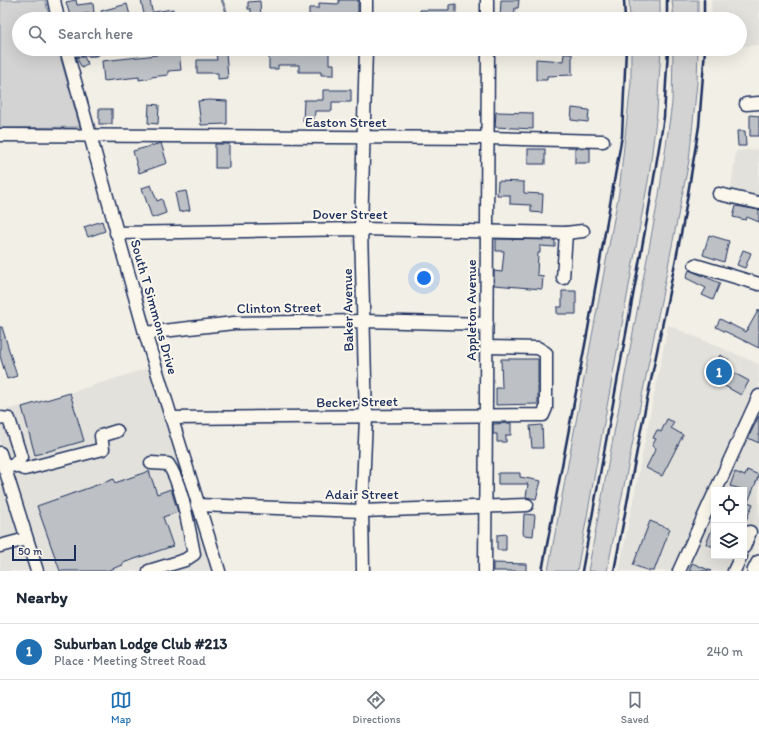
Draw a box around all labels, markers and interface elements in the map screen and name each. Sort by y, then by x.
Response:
search box [12,12,747,56]
icon: search [26,23,48,45]
text: Search here [58,25,133,43]
street label: Easton Street [305,114,387,131]
street label: Dover Street [312,206,388,223]
street label: South T Simmons Drive [127,237,182,377]
street label: Appleton Avenue [463,259,480,361]
street label: Baker Avenue [339,268,357,352]
your location [414,268,434,288]
street label: Clinton Street [236,299,322,317]
pin: 1 [706,357,732,387]
street label: Becker Street [316,393,398,411]
street label: Adair Street [325,486,399,503]
map controls [711,487,747,559]
button: locate [711,487,747,523]
button: layers [711,523,747,559]
scale bar [12,543,76,562]
text: 50 m [18,545,42,558]
text: Nearby [16,587,68,607]
text: Suburban Lodge Club #213 [54,635,228,653]
text: 1 [26,644,32,659]
text: 240 m [706,644,743,659]
text: Place · Meeting Street Road [54,653,206,668]
tab: Map [110,689,132,726]
tab: Directions [352,689,401,726]
tab: Saved [621,689,649,726]

